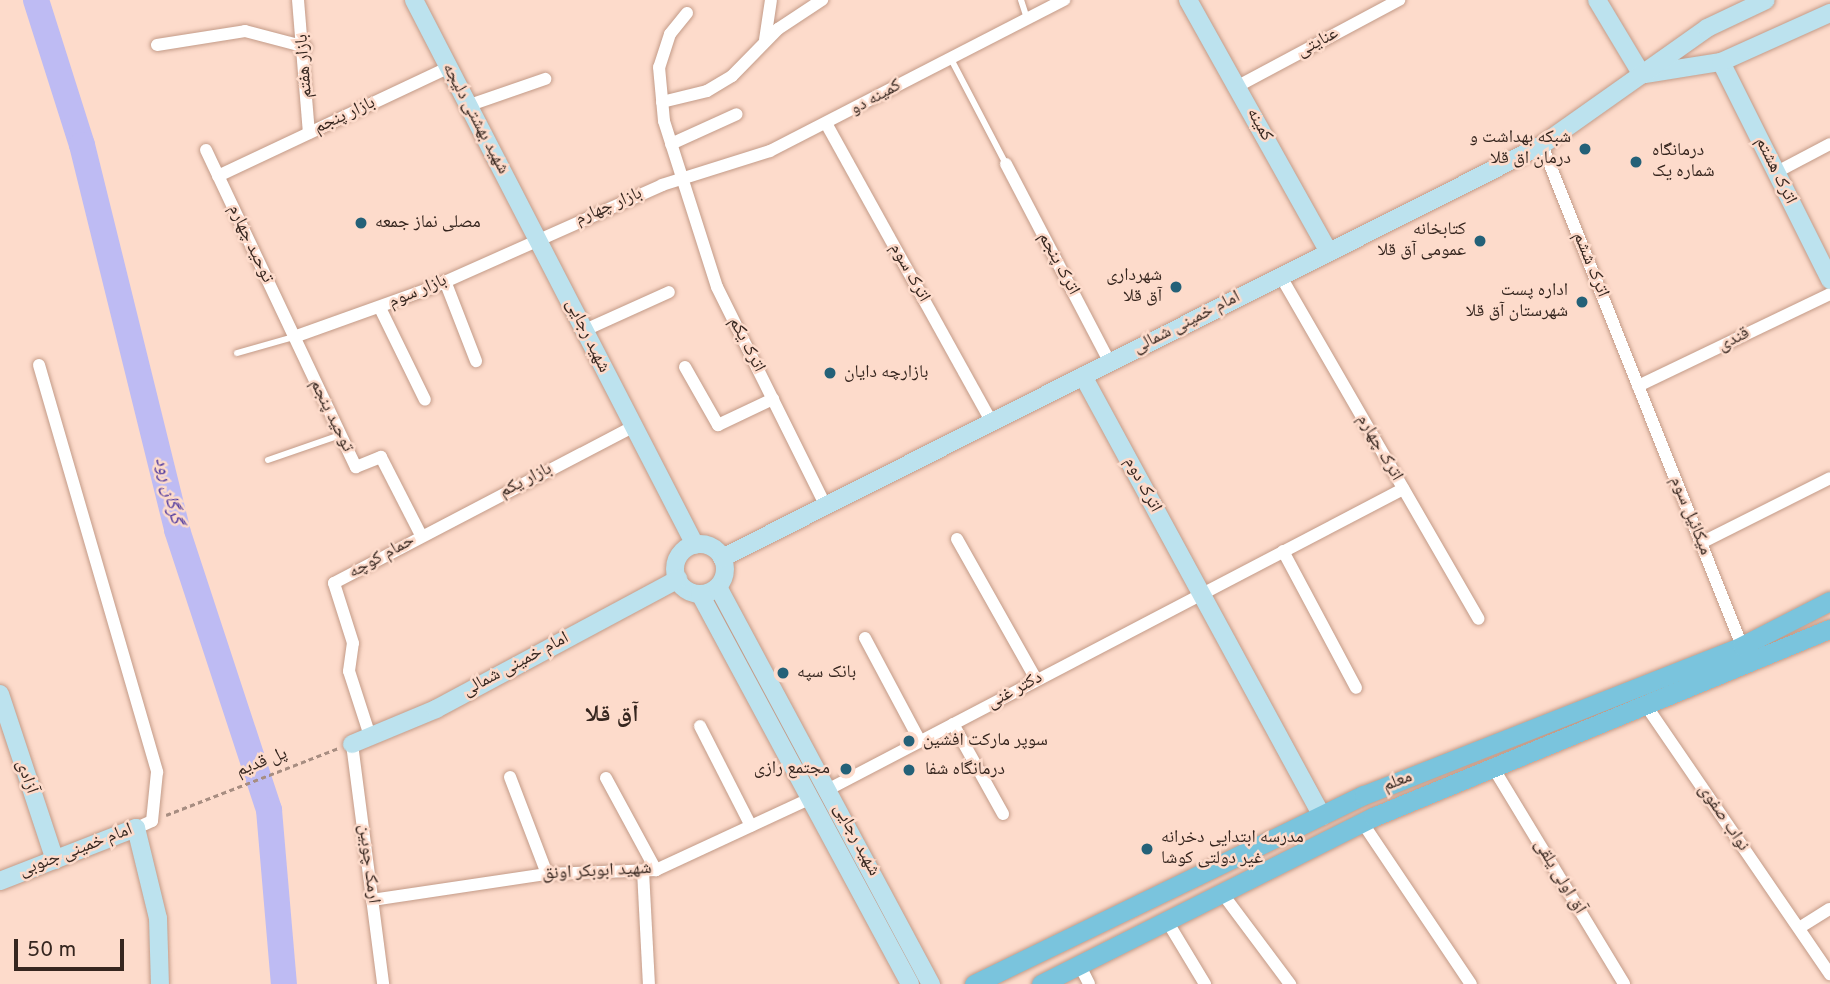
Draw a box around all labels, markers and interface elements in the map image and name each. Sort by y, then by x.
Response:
street label: عنایتی [1294,23,1342,63]
street label: بازار هفتم [292,33,318,99]
street label: شهید بهشتی دلیجه [437,60,513,178]
street label: کمینه دو [847,75,905,121]
street label: بازار پنجم [311,93,379,139]
street label: کمینه [1241,105,1277,145]
place label: شبکه بهداشت و درمان اق قلا [1469,128,1571,170]
street label: اترک هشتم [1750,134,1800,208]
marker: شبکه بهداشت و درمان اق قلا [1577,141,1593,157]
place label: درمانگاه شماره یک [1652,141,1714,184]
marker: درمانگاه شماره یک [1626,152,1646,172]
street label: بازار چهارم [572,183,646,231]
street label: توحید چهارم [222,201,278,287]
place label: مصلی نماز جمعه [375,212,481,234]
marker: مصلی نماز جمعه [353,215,369,231]
place label: کتابخانه عمومی آق قلا [1378,220,1466,262]
street label: اترک پنجم [1033,229,1083,299]
street label: اترک ششم [1567,229,1613,301]
marker: کتابخانه عمومی آق قلا [1472,233,1488,249]
street label: اترک سوم [884,240,934,306]
place label: شهرداری آق قلا [1106,266,1162,308]
street label: بازار سوم [386,270,450,314]
marker: شهرداری آق قلا [1168,279,1184,295]
place label: اداره پست شهرستان آق قلا [1466,281,1568,324]
street label: امام خمینی شمالی [1130,287,1244,359]
marker: اداره پست شهرستان آق قلا [1574,294,1590,310]
street label: شهید رجایی [560,296,614,376]
street label: اترک یکم [723,314,769,376]
street label: قندی [1715,323,1753,357]
place label: بازارچه دایان [844,362,929,384]
marker: بازارچه دایان [822,365,838,381]
street label: توحید پنجم [304,376,358,456]
street label: اترک چهارم [1351,411,1407,485]
street label: اترک دوم [1118,454,1166,516]
water label: گرگان رود [149,455,187,527]
street label: بازار یکم [496,459,556,503]
street label: میکائیل سوم [1664,474,1716,558]
street label: حمام کوچه [345,530,419,584]
street label: امام خمینی شمالی [459,628,573,702]
place label: بانک سپه [797,662,856,684]
marker: بانک سپه [775,665,791,681]
street label: دکتر غنی [984,667,1046,715]
district label: آق قلا [585,702,639,730]
place label: سوپر مارکت افشین [923,730,1048,752]
marker: سوپر مارکت افشین [901,733,917,749]
street label: پل قدیم [233,743,291,783]
street label: آزادی [10,757,42,797]
place label: مجتمع رازی [754,758,830,780]
marker: مجتمع رازی [836,759,856,779]
place label: درمانگاه شفا [925,759,1005,781]
marker: درمانگاه شفا [899,760,919,780]
street label: معلم [1380,767,1416,797]
street label: نواب صفوی [1693,780,1753,856]
street label: شهید رجایی [828,800,884,880]
street label: امام خمینی جنوبی [16,819,136,883]
street label: ارمک چوبین [352,823,384,905]
place label: مدرسه ابتدایی دخرانه غیر دولتی کوشا [1161,828,1304,870]
street label: آق اولی یلقی [1528,836,1590,918]
marker: مدرسه ابتدایی دخرانه غیر دولتی کوشا [1139,841,1155,857]
street label: شهید ابوبکر اونق [542,858,652,886]
scale bar [18,925,128,969]
text: 50 m [27,937,76,964]

